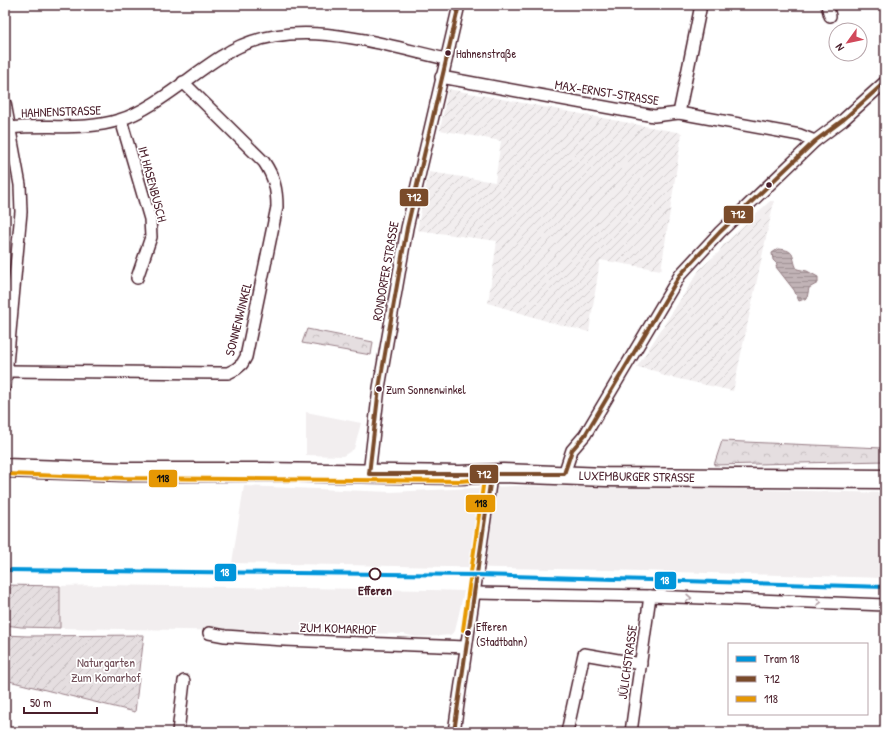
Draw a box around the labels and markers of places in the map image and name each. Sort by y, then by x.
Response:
place label: Hahnenstraße [456,45,516,62]
marker: Hahnenstraße [443,48,453,58]
unlabelled marker [764,180,774,190]
place label: Zum Sonnenwinkel [386,381,467,398]
marker: Zum Sonnenwinkel [374,384,384,394]
marker: Efferen [368,567,382,581]
place label: Efferen [358,581,392,599]
place label: Efferen (Stadtbahn) [476,618,528,650]
marker: Efferen (Stadtbahn) [463,628,473,638]

